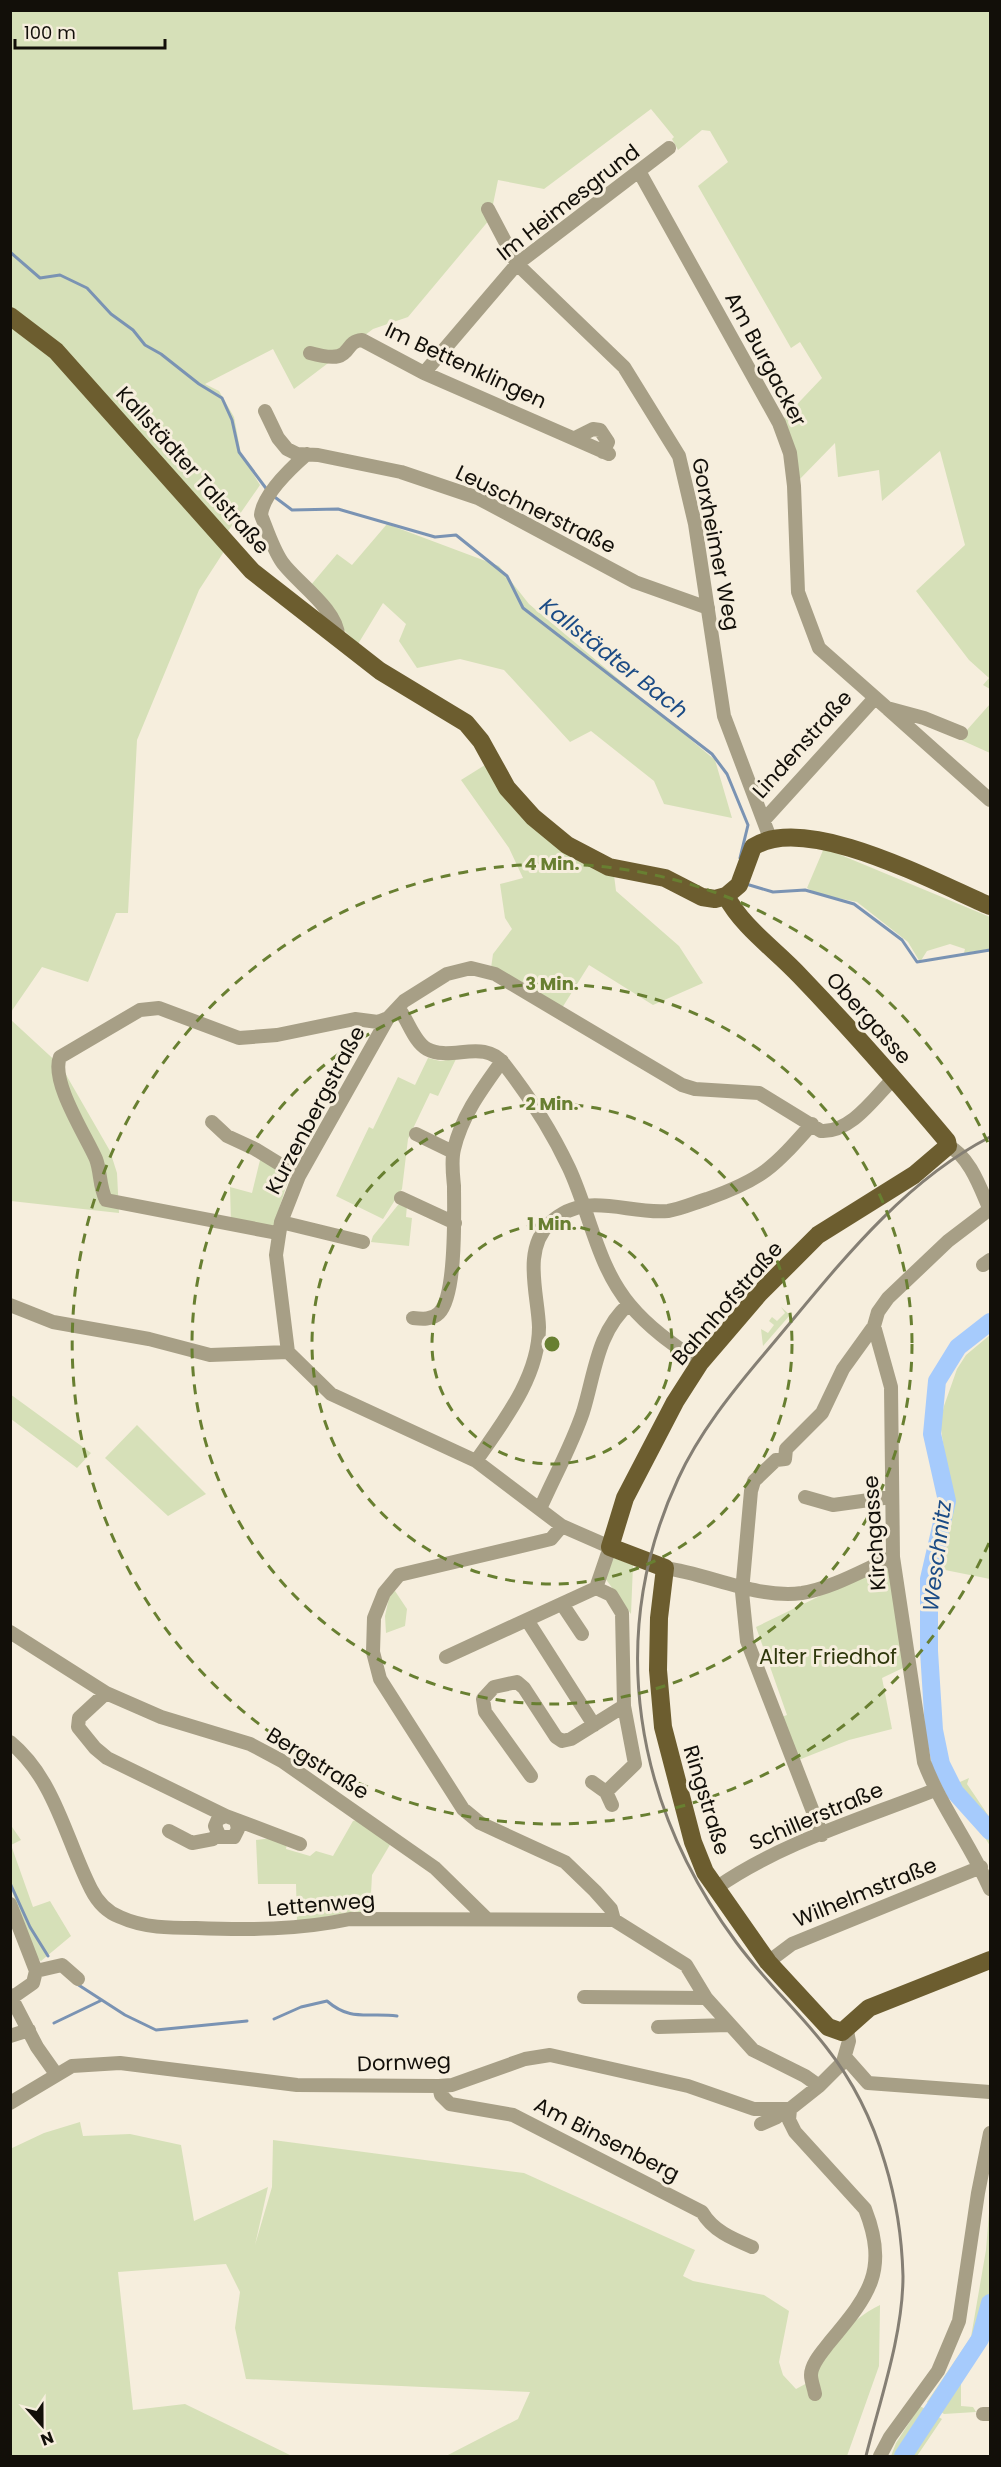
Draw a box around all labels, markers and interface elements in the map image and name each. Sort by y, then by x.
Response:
scale bar [15,12,165,50]
text: 100 m [24,20,76,45]
street label: Im Heimesgrund [491,137,645,267]
street label: Am Burgacker [718,287,814,431]
street label: Im Bettenklingen [380,315,552,415]
street label: Kallstädter Talstraße [110,380,276,560]
street label: Gorxheimer Weg [685,455,747,633]
street label: Leuschnerstraße [451,458,621,560]
water label: Kallstädter Bach [533,590,695,726]
street label: Lindenstraße [746,684,858,804]
text: 4 Min. [524,851,580,876]
street label: Obergasse [820,966,918,1070]
text: 3 Min. [525,971,579,996]
street label: Kurzenbergstraße [258,1021,372,1199]
text: 2 Min. [525,1091,579,1116]
text: 1 Min. [527,1211,577,1236]
street label: Bahnhofstraße [665,1235,789,1371]
centre of rings [542,1334,562,1354]
street label: Kirchgasse [856,1475,892,1591]
water label: Weschnitz [915,1498,959,1613]
park label: Alter Friedhof [759,1642,897,1671]
street label: Bergstraße [261,1720,375,1806]
street label: Ringstraße [677,1741,737,1859]
street label: Schillerstraße [745,1775,887,1857]
street label: Wilhelmstraße [789,1850,941,1934]
street label: Lettenweg [266,1885,376,1923]
street label: Dornweg [357,2046,451,2078]
street label: Am Binsenberg [529,2090,685,2188]
north arrow [12,2395,72,2455]
text: N [37,2426,57,2451]

